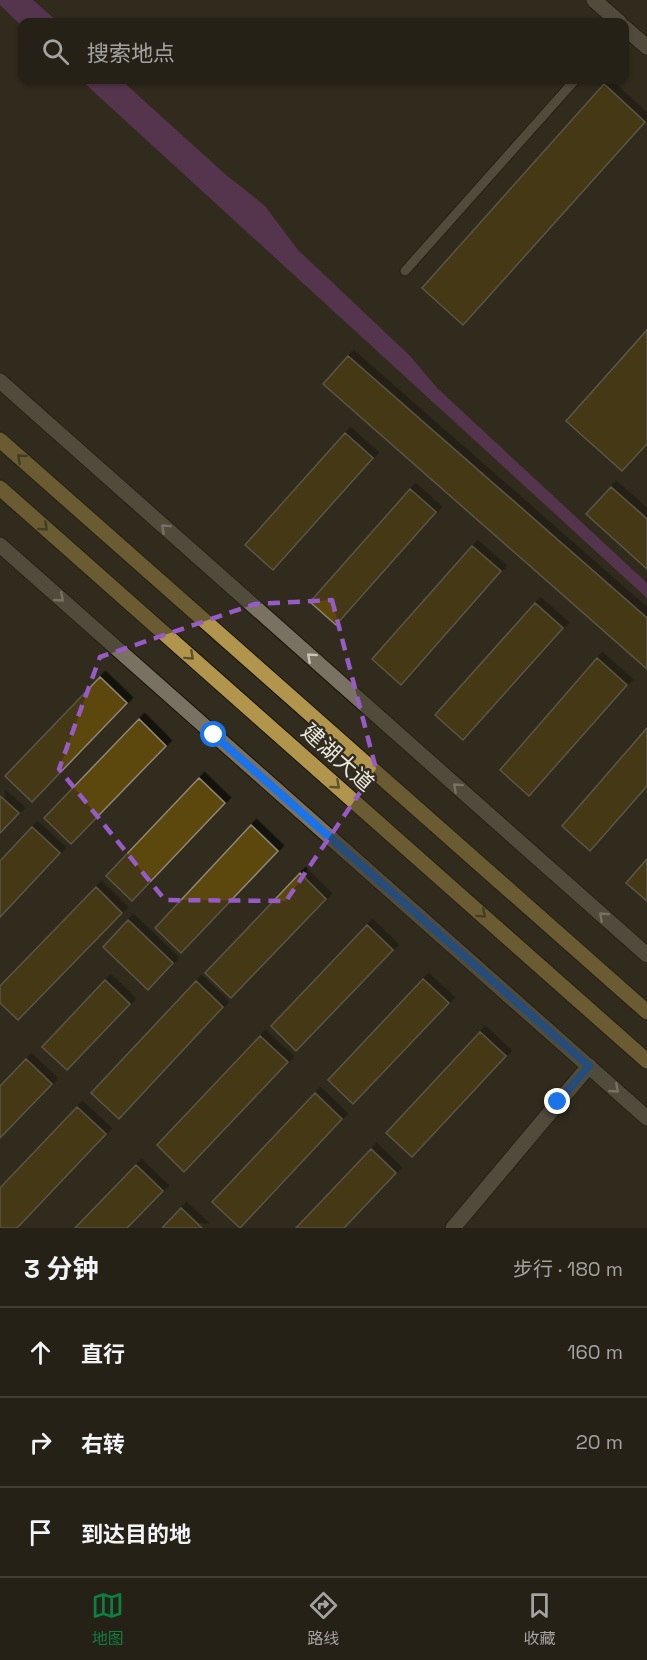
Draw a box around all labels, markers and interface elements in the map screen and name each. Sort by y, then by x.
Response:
search box [18,18,629,84]
icon: search [39,35,72,68]
text: 搜索地点 [87,39,175,67]
one-way arrow [17,454,28,465]
one-way arrow [37,520,48,531]
one-way arrow [162,524,172,535]
one-way arrow [53,591,63,602]
one-way arrow [183,649,194,660]
one-way arrow [308,653,318,664]
street label: 建湖大道 [296,717,380,797]
route start [200,721,226,747]
one-way arrow [329,778,340,789]
one-way arrow [453,783,464,794]
one-way arrow [475,907,486,918]
one-way arrow [599,912,610,923]
one-way arrow [608,1082,619,1093]
route end [544,1088,570,1114]
text: 3 分钟 [24,1252,98,1286]
text: 步行 · 180 m [513,1256,623,1282]
icon: ahead [24,1336,57,1369]
text: 160 m [567,1339,623,1365]
text: 直行 [81,1340,125,1368]
icon: right [24,1426,57,1459]
text: 20 m [576,1429,623,1455]
text: 右转 [81,1430,125,1458]
icon: arrive [24,1516,57,1549]
text: 到达目的地 [81,1520,191,1548]
tab: 地图 [91,1589,124,1649]
tab: 路线 [307,1589,340,1649]
tab: 收藏 [523,1589,556,1649]

